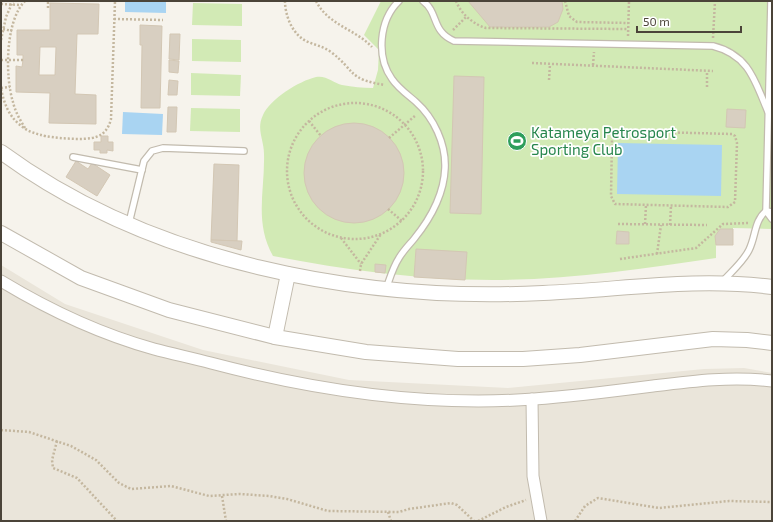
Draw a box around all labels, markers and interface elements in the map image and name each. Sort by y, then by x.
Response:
scale bar [637,8,741,34]
text: 50 m [643,14,670,28]
place label: Katameya Petrosport Sporting Club [531,123,676,158]
sports icon: Katameya Petrosport Sporting Club [506,130,528,152]

